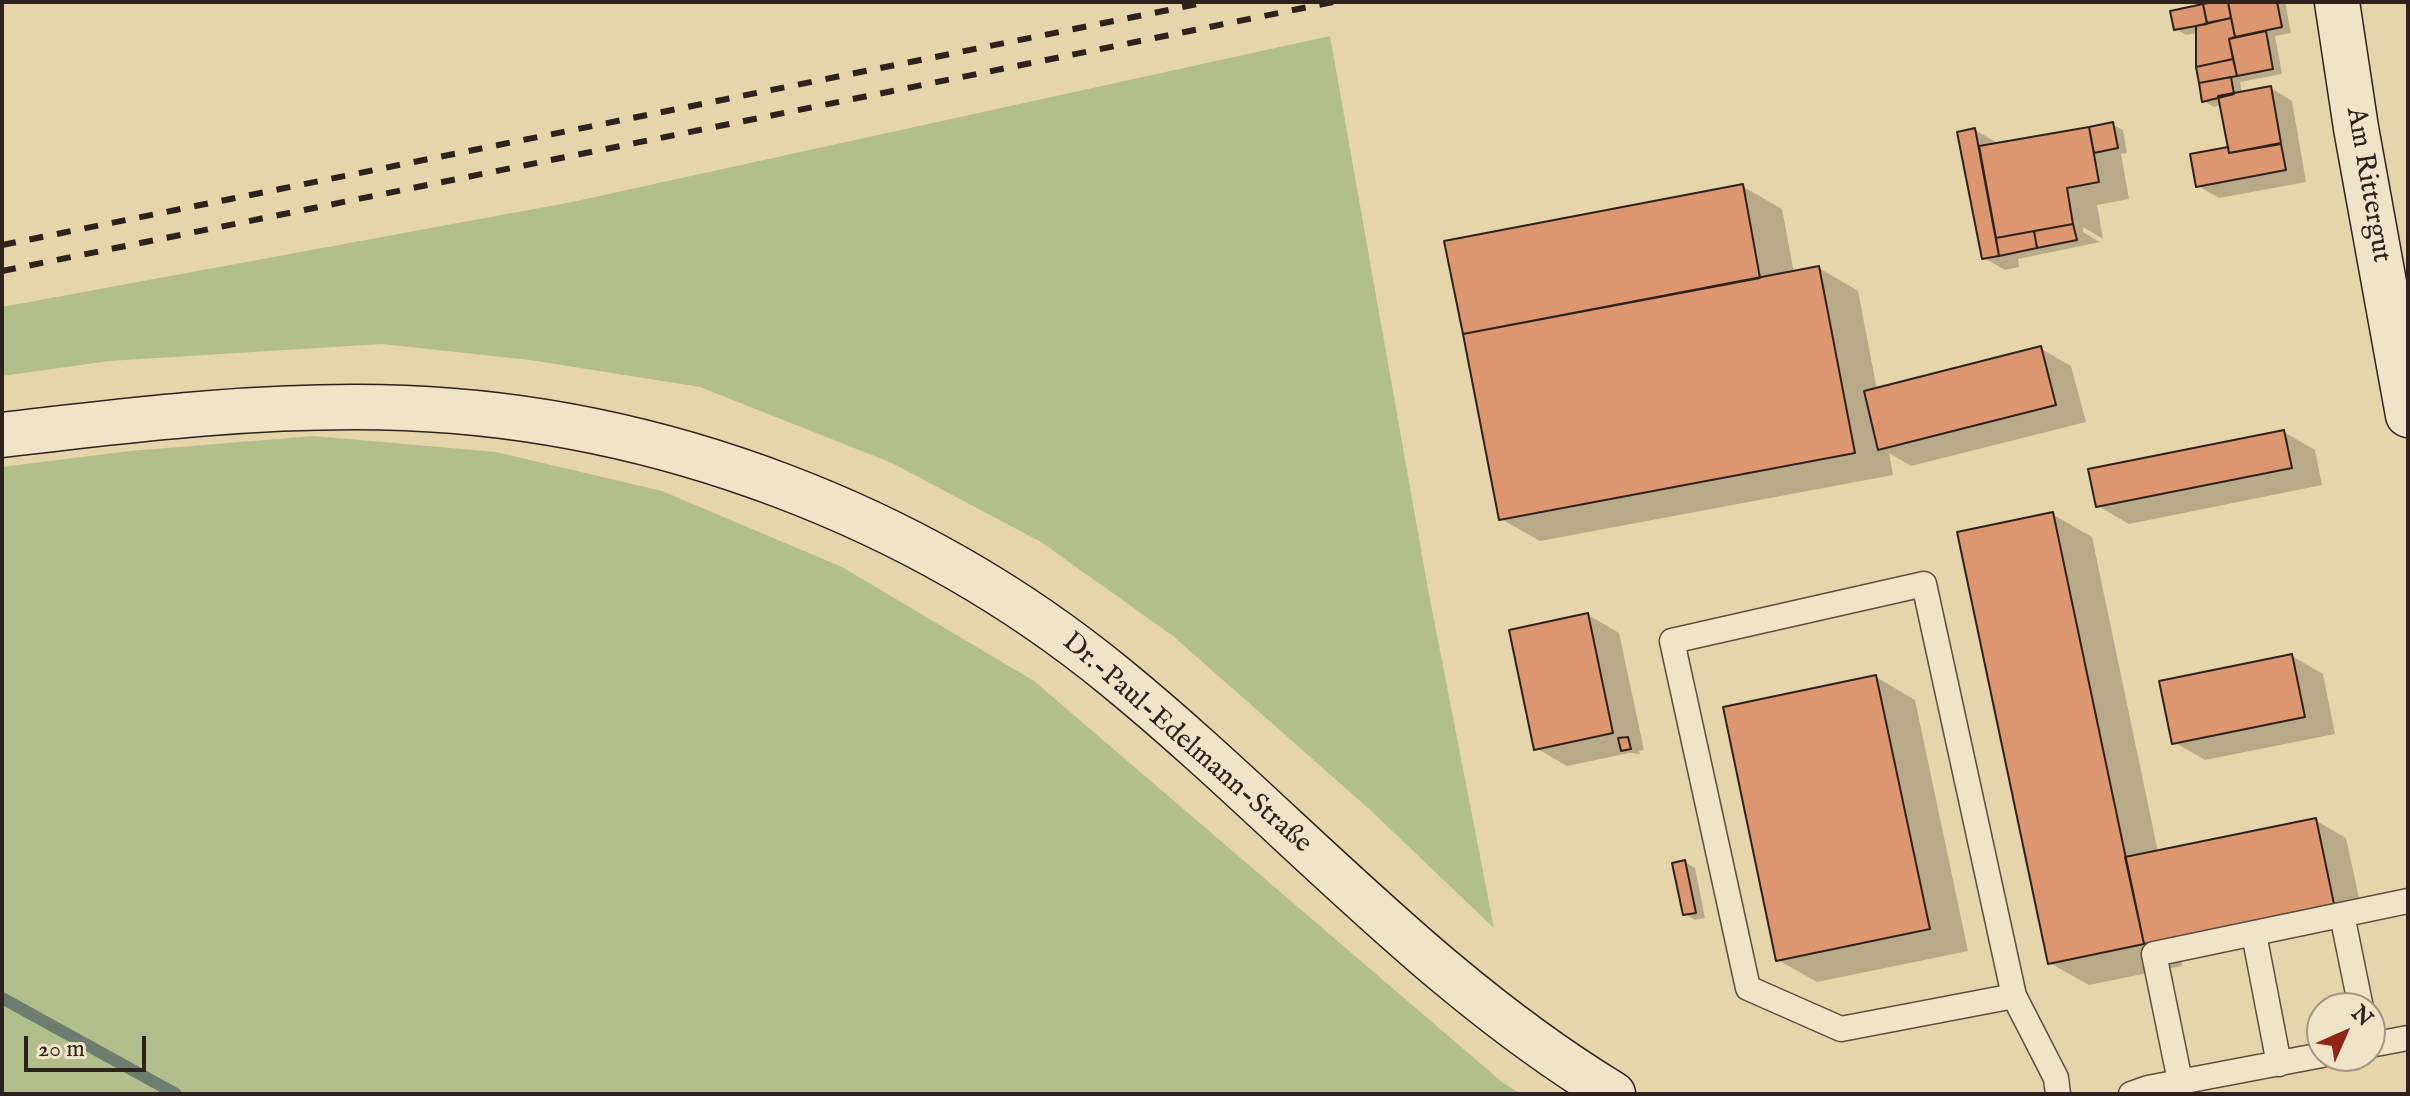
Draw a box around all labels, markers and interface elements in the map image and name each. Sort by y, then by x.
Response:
street label: Am Rittergut [2337,105,2397,265]
street label: Dr.-Paul-Edelmann-Straße [1054,626,1318,862]
north arrow [2306,992,2386,1072]
text: N [2345,1000,2378,1033]
scale bar [28,1020,150,1070]
text: 20 m [38,1034,85,1065]

